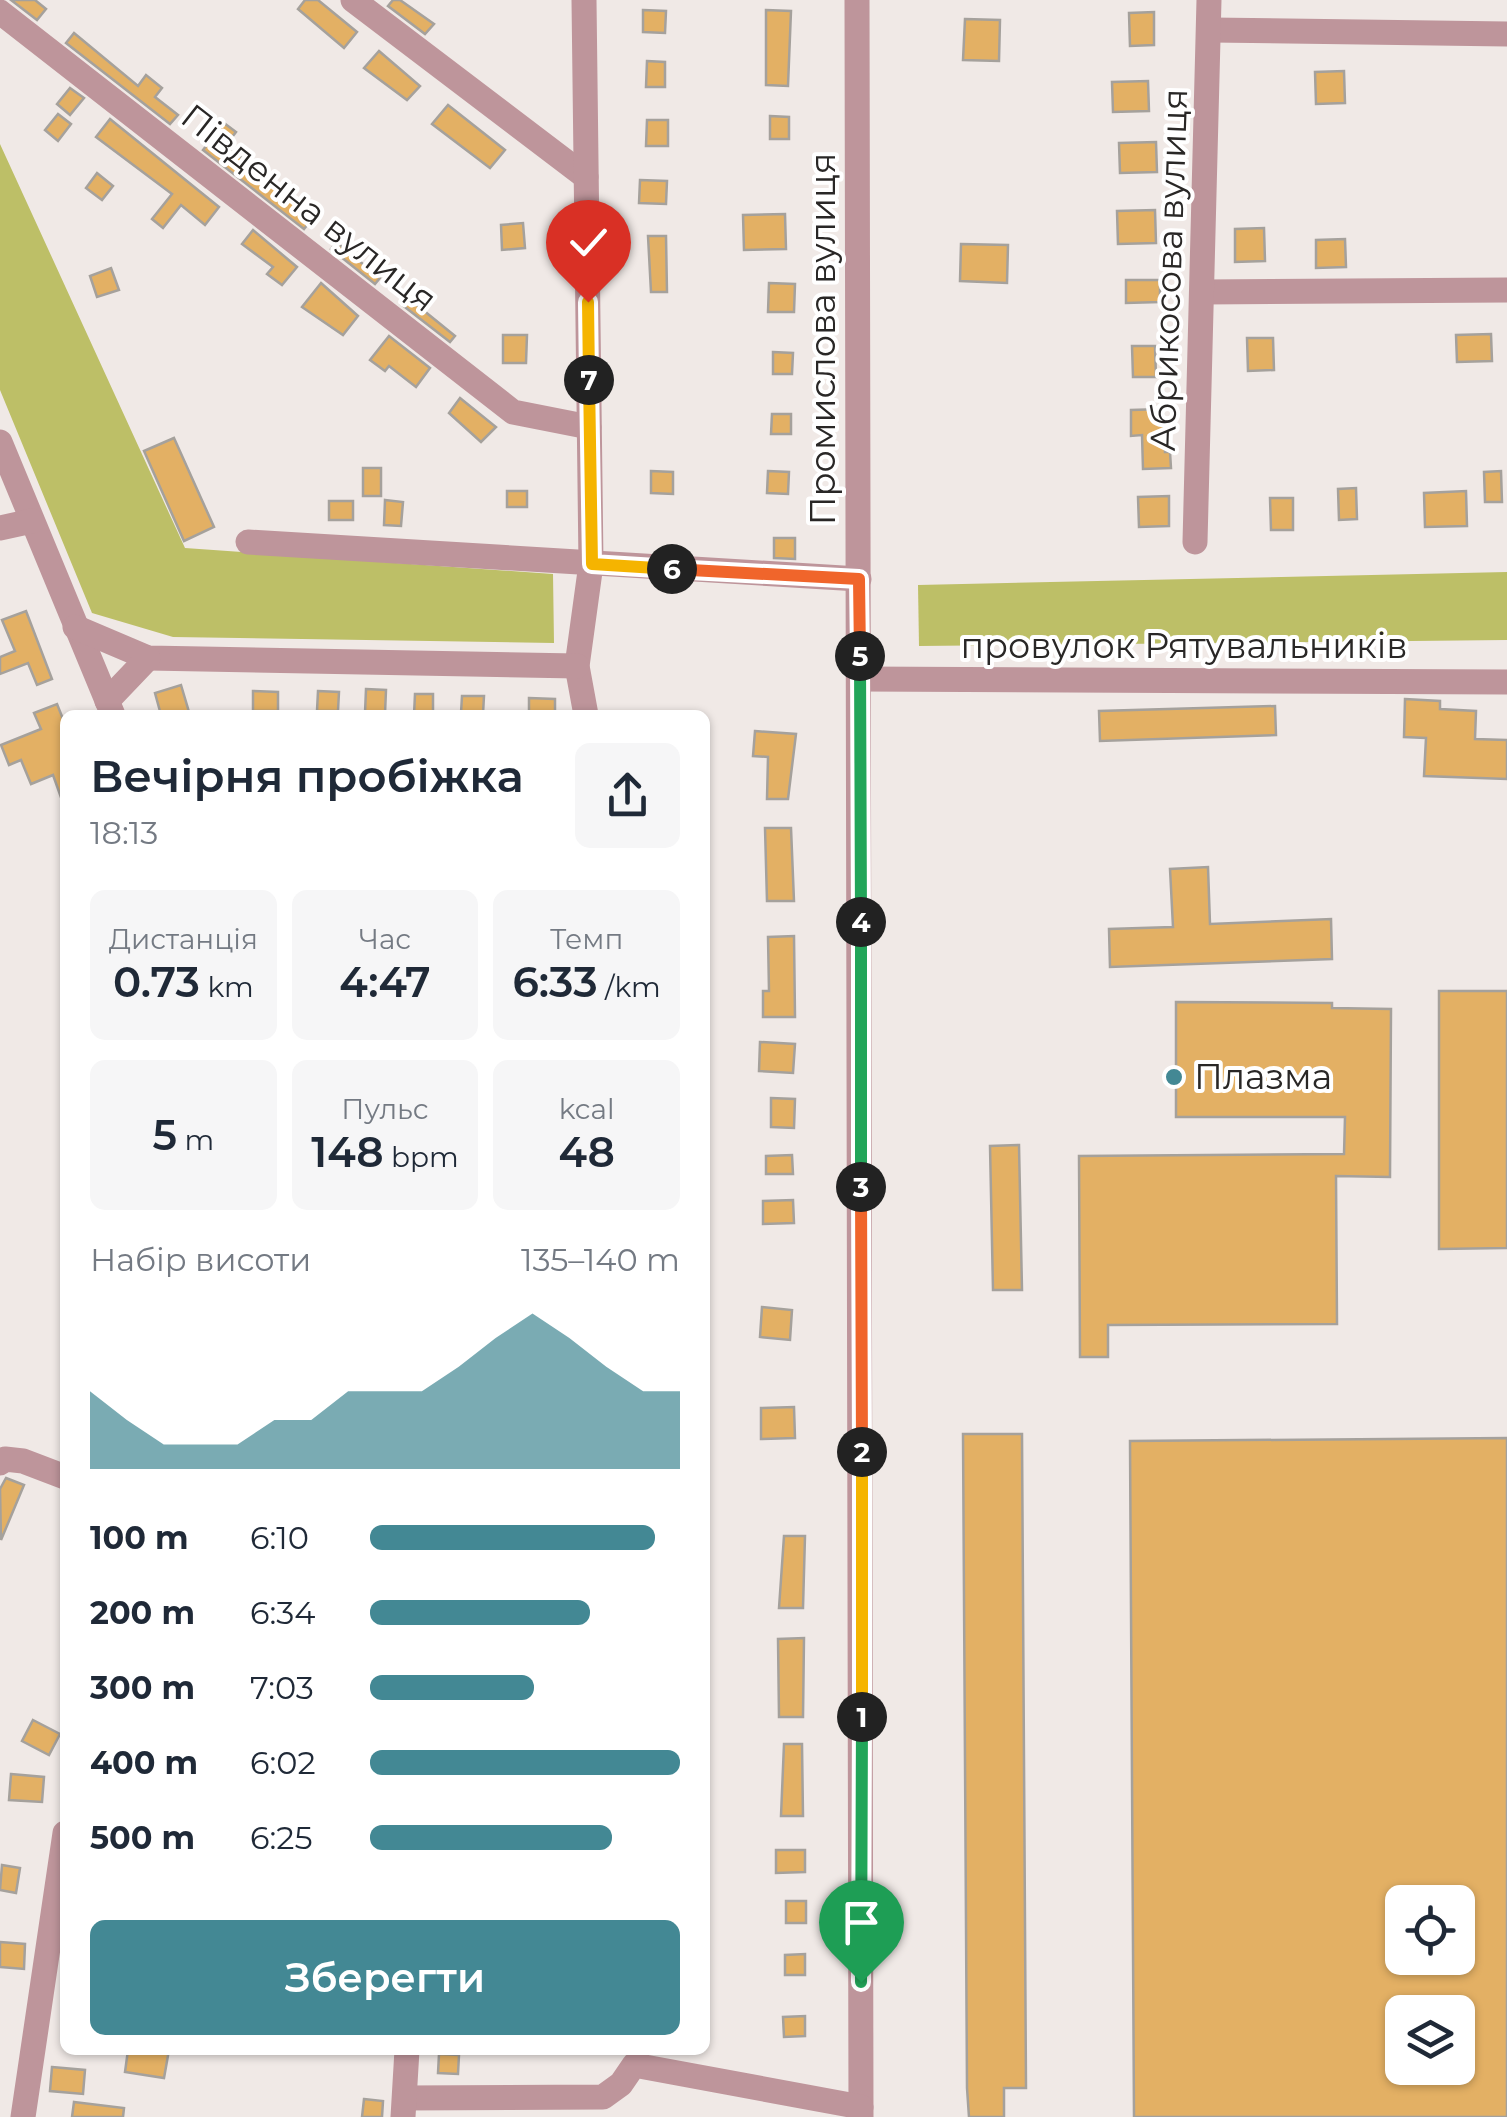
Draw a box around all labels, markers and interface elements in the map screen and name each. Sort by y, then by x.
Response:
street label: Абрикосова вулиця [1141,88,1196,452]
street label: Південна вулиця [173,95,446,321]
street label: Промислова вулиця [801,153,844,525]
pin [546,200,631,303]
icon: check [561,215,616,270]
pin: 7 [564,355,614,405]
text: 7 [580,363,598,397]
pin: 6 [647,544,697,594]
text: 6 [663,552,681,586]
street label: провулок Рятувальників [960,624,1408,667]
pin: 5 [835,631,885,681]
text: 5 [852,639,868,673]
button: share [575,743,680,848]
text: Вечірня пробіжка [90,748,524,803]
text: 18:13 [90,813,158,852]
pin: 4 [836,897,886,947]
text: 4 [851,905,871,939]
text: Дистанція [109,922,258,956]
text: Час [359,922,411,956]
text: Темп [550,922,623,956]
text: 0.73 [113,956,200,1008]
text: 4:47 [339,956,431,1008]
text: 6:33 [512,956,598,1008]
text: km [200,970,254,1004]
text: /km [598,970,661,1004]
place label: Плазма [1194,1055,1332,1098]
marker: Плазма [1163,1066,1185,1088]
text: Пульс [341,1092,429,1126]
text: kcal [559,1092,615,1126]
text: 5 [153,1109,177,1161]
text: m [177,1123,214,1157]
text: 148 [311,1126,384,1178]
text: 48 [559,1126,615,1178]
text: bpm [384,1140,459,1174]
pin: 3 [836,1162,886,1212]
text: 3 [853,1170,869,1204]
text: Набір висоти [90,1240,311,1279]
text: 135–140 m [521,1240,680,1279]
pin: 2 [837,1427,887,1477]
text: 2 [854,1435,870,1469]
text: 100 m [90,1518,189,1557]
text: 6:10 [250,1518,309,1557]
text: 200 m [90,1593,195,1632]
text: 6:34 [250,1593,315,1632]
text: 300 m [90,1668,195,1707]
text: 7:03 [250,1668,314,1707]
pin: 1 [837,1692,887,1742]
text: 1 [857,1700,867,1734]
text: 400 m [90,1743,198,1782]
text: 6:02 [250,1743,316,1782]
text: 500 m [90,1818,195,1857]
text: 6:25 [250,1818,313,1857]
pin [819,1880,904,1983]
map controls [1385,1885,1475,2085]
button: locate [1385,1885,1475,1975]
icon: arrive [834,1895,889,1950]
button: Зберегти [90,1920,680,2035]
button: layers [1385,1995,1475,2085]

